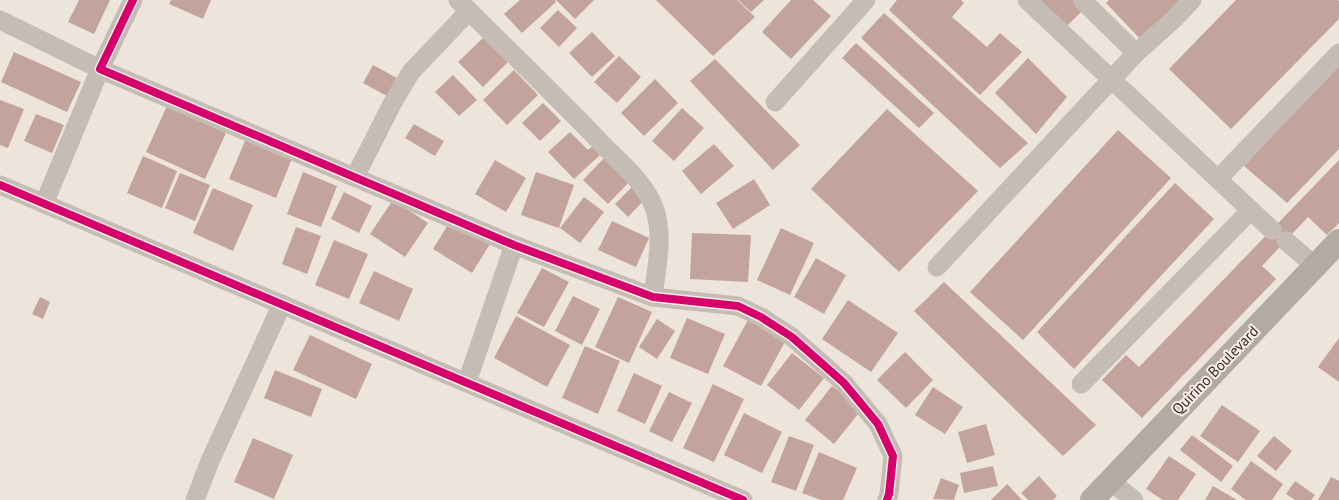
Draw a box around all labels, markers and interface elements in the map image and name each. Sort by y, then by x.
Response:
street label: Quirino Boulevard [1168,322,1262,418]

